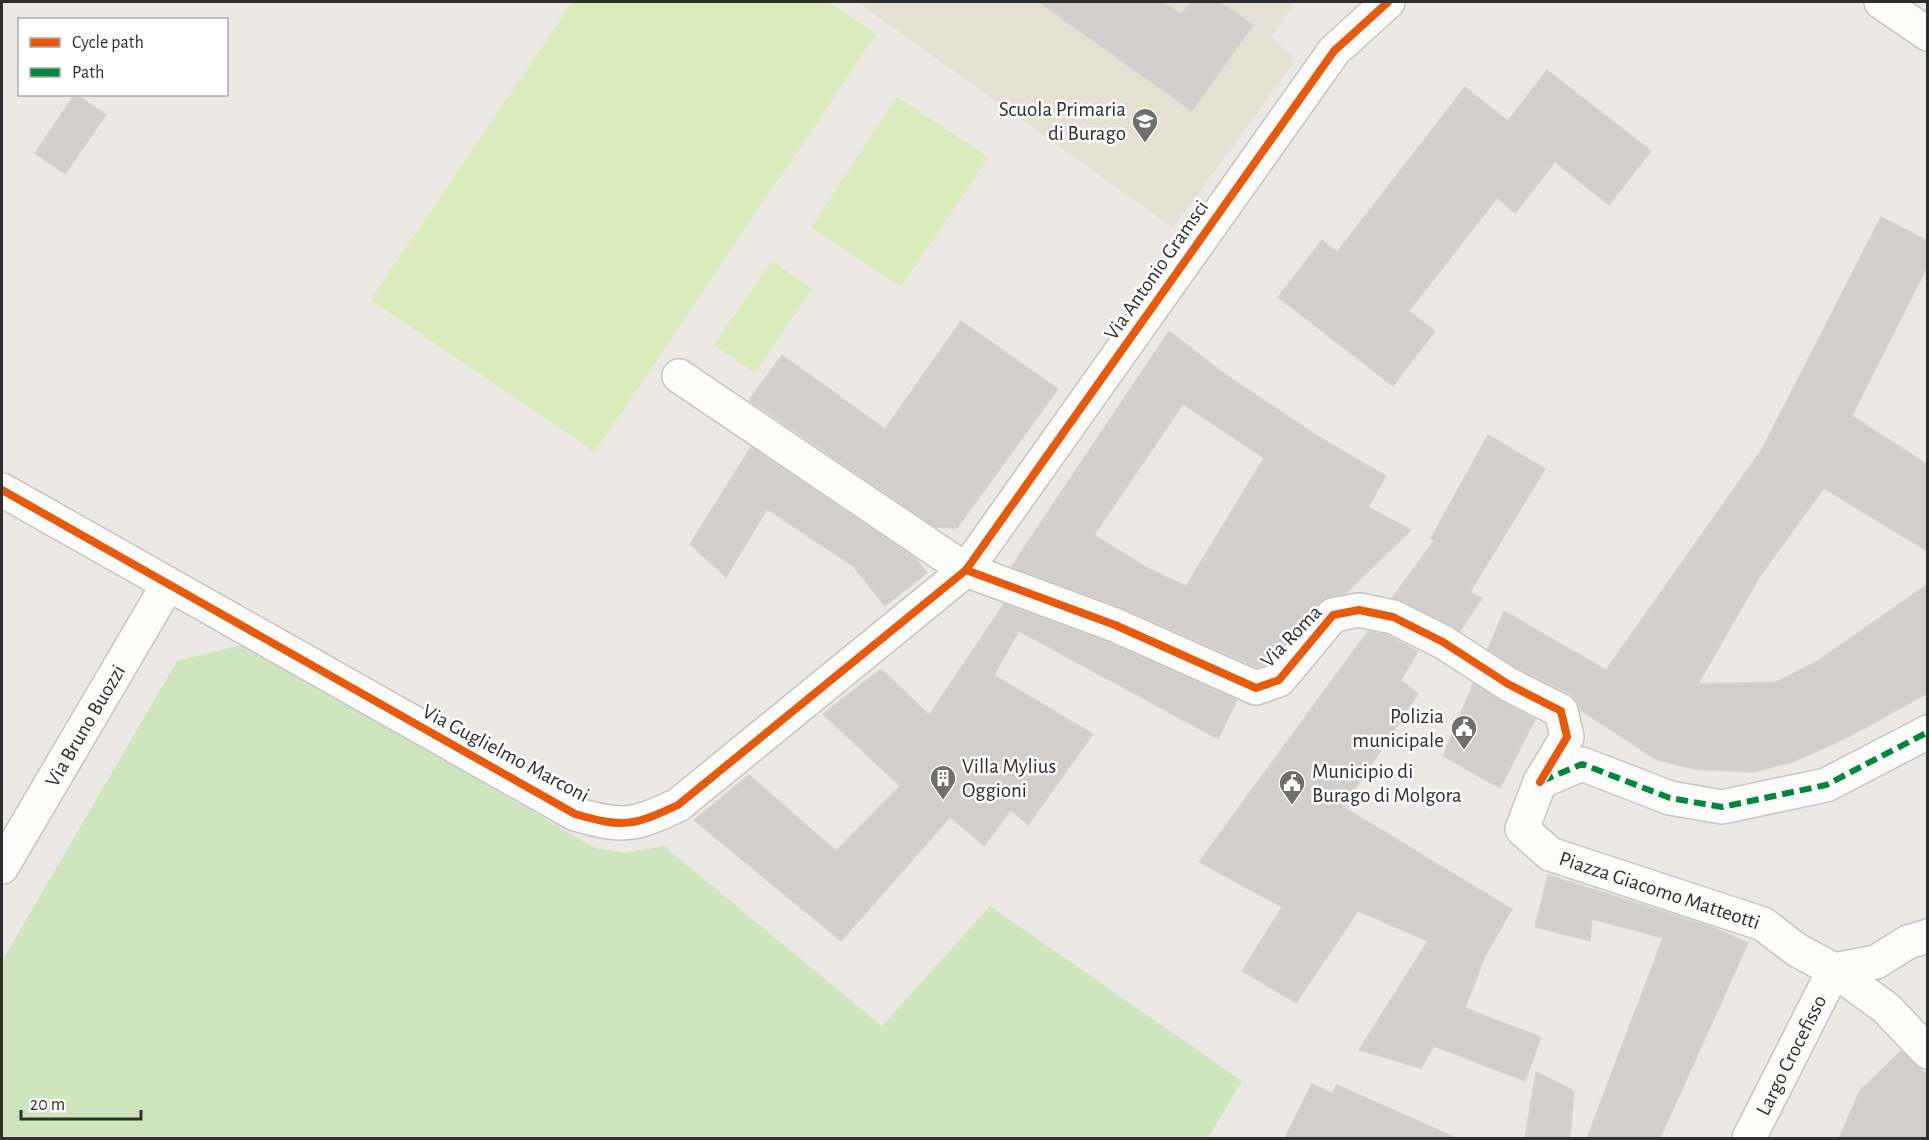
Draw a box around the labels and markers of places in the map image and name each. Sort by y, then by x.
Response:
place label: Scuola Primaria di Burago [999,99,1126,144]
school or university icon: Scuola Primaria di Burago [1130,106,1160,144]
place label: Polizia municipale [1352,706,1444,751]
public building icon: Polizia municipale [1449,713,1479,751]
place label: Villa Mylius Oggioni [962,756,1056,801]
place label: Municipio di Burago di Molgora [1312,761,1462,806]
building icon: Villa Mylius Oggioni [928,763,958,801]
public building icon: Municipio di Burago di Molgora [1277,768,1307,806]

